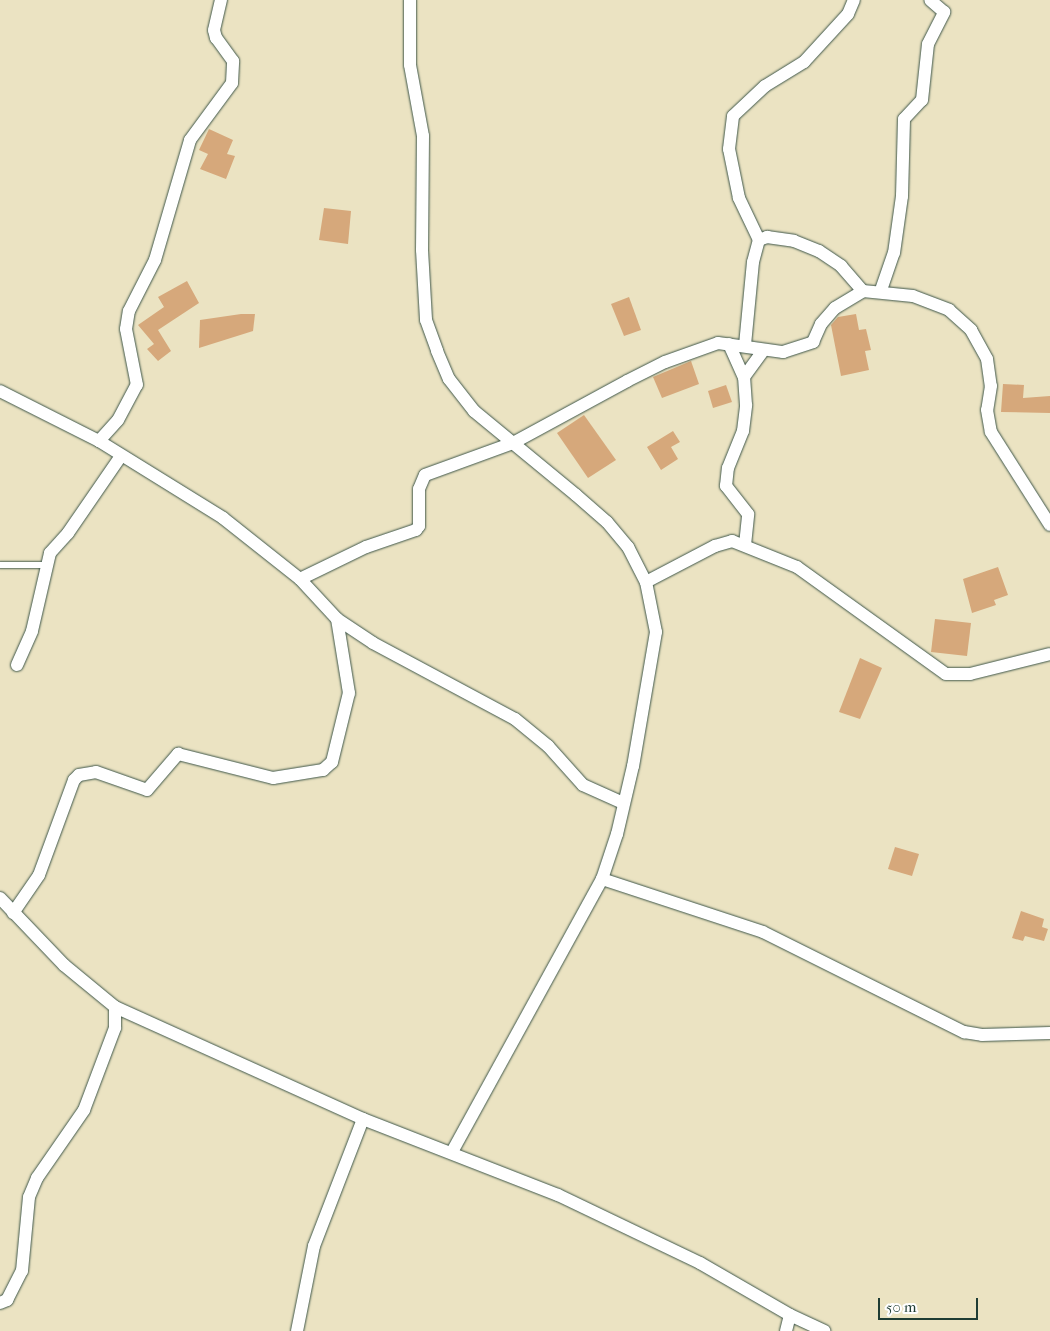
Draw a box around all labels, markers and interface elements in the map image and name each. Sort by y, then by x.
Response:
scale bar [880,1288,980,1320]
text: 50 m [886,1298,916,1316]

